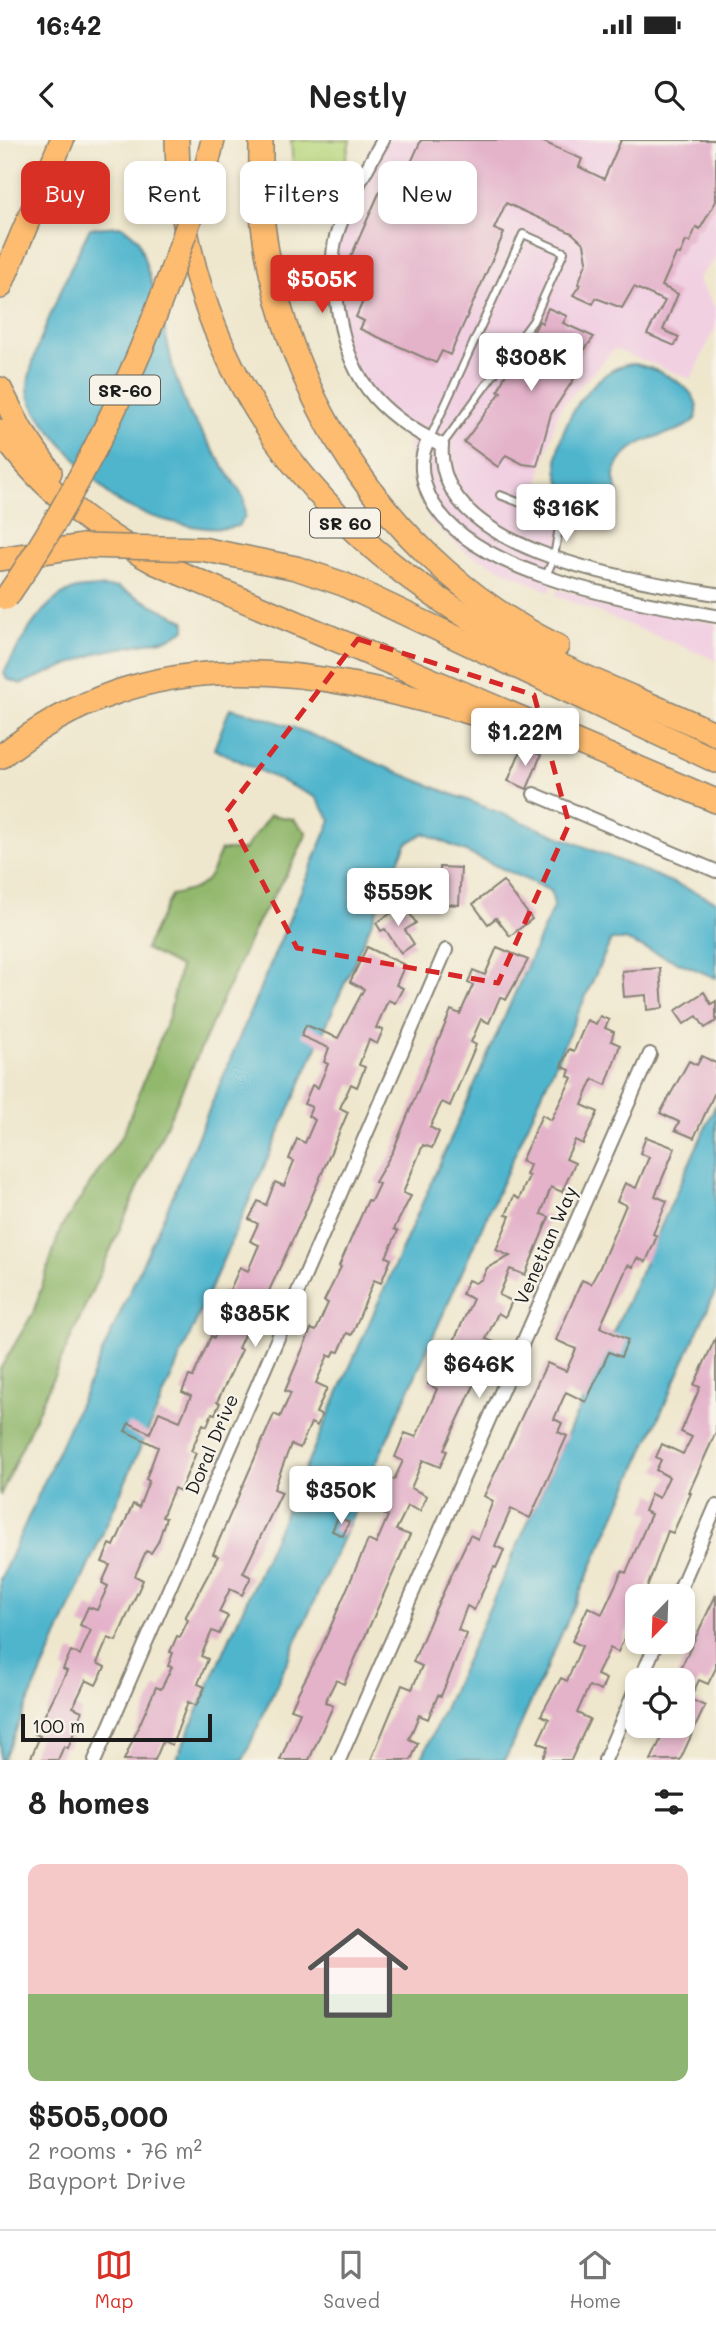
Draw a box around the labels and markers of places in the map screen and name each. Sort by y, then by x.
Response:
pin: $505K [273,256,371,315]
pin: $308K [482,334,580,393]
pin: $316K [517,484,615,544]
pin: $1.22M [468,708,582,768]
pin: $559K [349,868,447,928]
pin: $385K [206,1290,304,1349]
pin: $646K [430,1340,528,1400]
pin: $350K [292,1466,390,1526]

